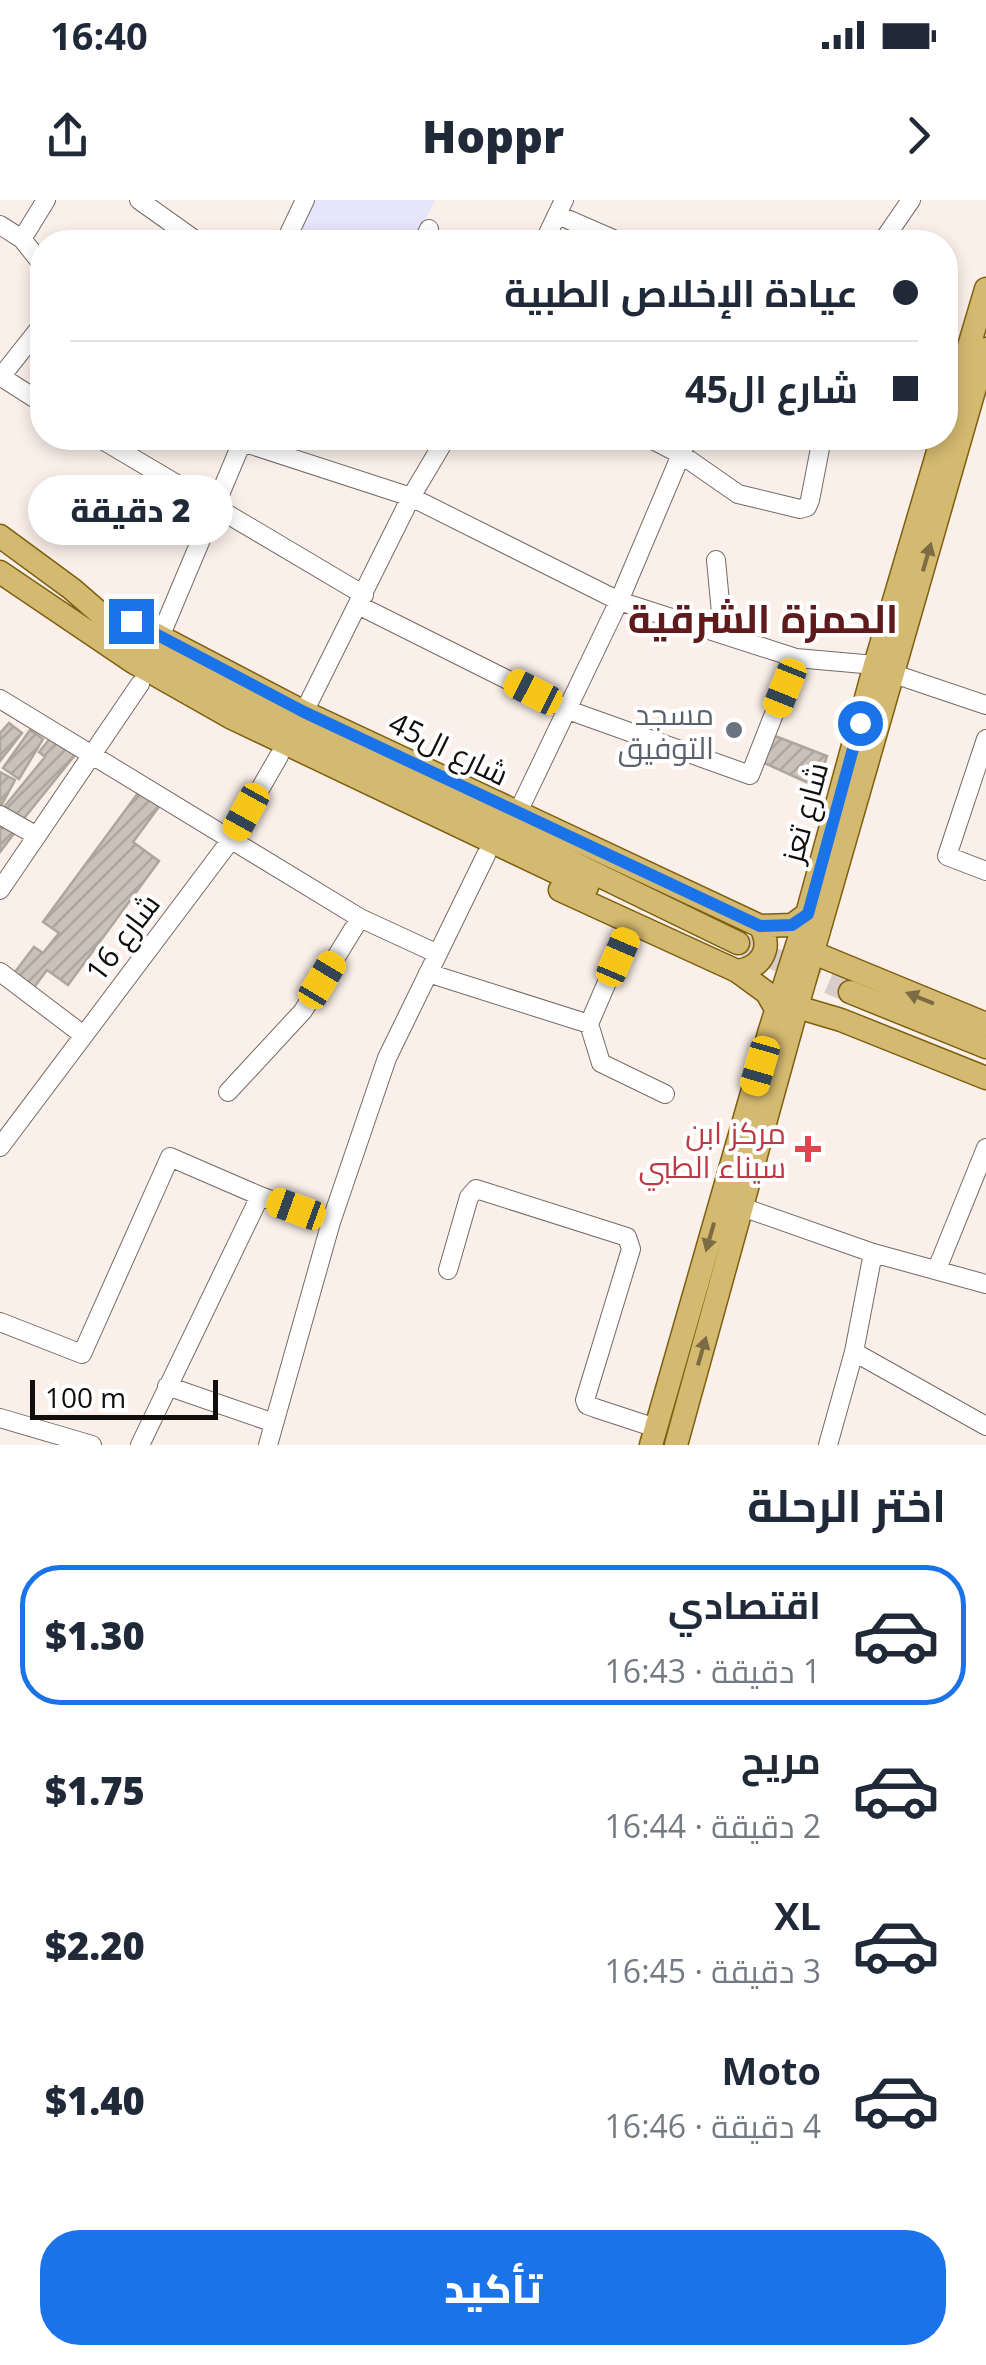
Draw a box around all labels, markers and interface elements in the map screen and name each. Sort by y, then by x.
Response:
text: 16:40 [50,9,148,61]
text: Hoppr [422,105,564,166]
icon: share [40,108,95,163]
icon: forward [891,108,946,163]
text: عيادة الإخلاص الطبية [504,266,858,318]
text: شارع ال45 [685,362,858,414]
callout: 2 دقيقة [28,476,234,546]
text: 2 دقيقة [71,488,191,531]
one-way arrow [920,541,935,571]
district label: الحمزة الشرقية [628,590,898,645]
route end [109,599,154,644]
car [760,655,810,721]
car [499,665,567,719]
place label: مسجد التوفيق [618,693,714,768]
street label: شارع ال45 [382,701,516,795]
route start [838,701,883,746]
marker: مسجد التوفيق [723,719,745,741]
street label: شارع تعز [770,757,838,869]
car [218,778,274,846]
street label: شارع 16 [75,885,169,990]
car [592,924,644,990]
car [294,947,350,1013]
one-way arrow [904,989,934,1005]
car [737,1033,783,1099]
place label: مركز ابن سيناء الطبي [638,1112,786,1191]
marker: مركز ابن سيناء الطبي [795,1136,821,1162]
car [263,1185,329,1233]
one-way arrow [702,1222,718,1253]
one-way arrow [695,1335,710,1366]
scale bar [30,1375,218,1420]
text: 100 m [45,1378,126,1416]
text: اختر الرحلة [747,1474,946,1535]
text: اقتصادي [668,1578,821,1630]
icon: car [851,1590,941,1680]
text: $1.30 [45,1609,145,1661]
text: 1 دقيقة · 16:43 [605,1649,821,1692]
text: مريح [741,1733,821,1785]
icon: car [851,1745,941,1835]
text: $1.75 [45,1764,145,1816]
text: 2 دقيقة · 16:44 [605,1804,821,1847]
text: XL [774,1889,821,1941]
icon: car [851,1900,941,1990]
text: $2.20 [45,1919,145,1971]
text: 3 دقيقة · 16:45 [605,1949,821,1992]
text: Moto [722,2044,821,2096]
icon: car [851,2055,941,2145]
text: $1.40 [45,2074,145,2126]
text: 4 دقيقة · 16:46 [605,2104,821,2147]
button: تأكيد [40,2230,946,2345]

